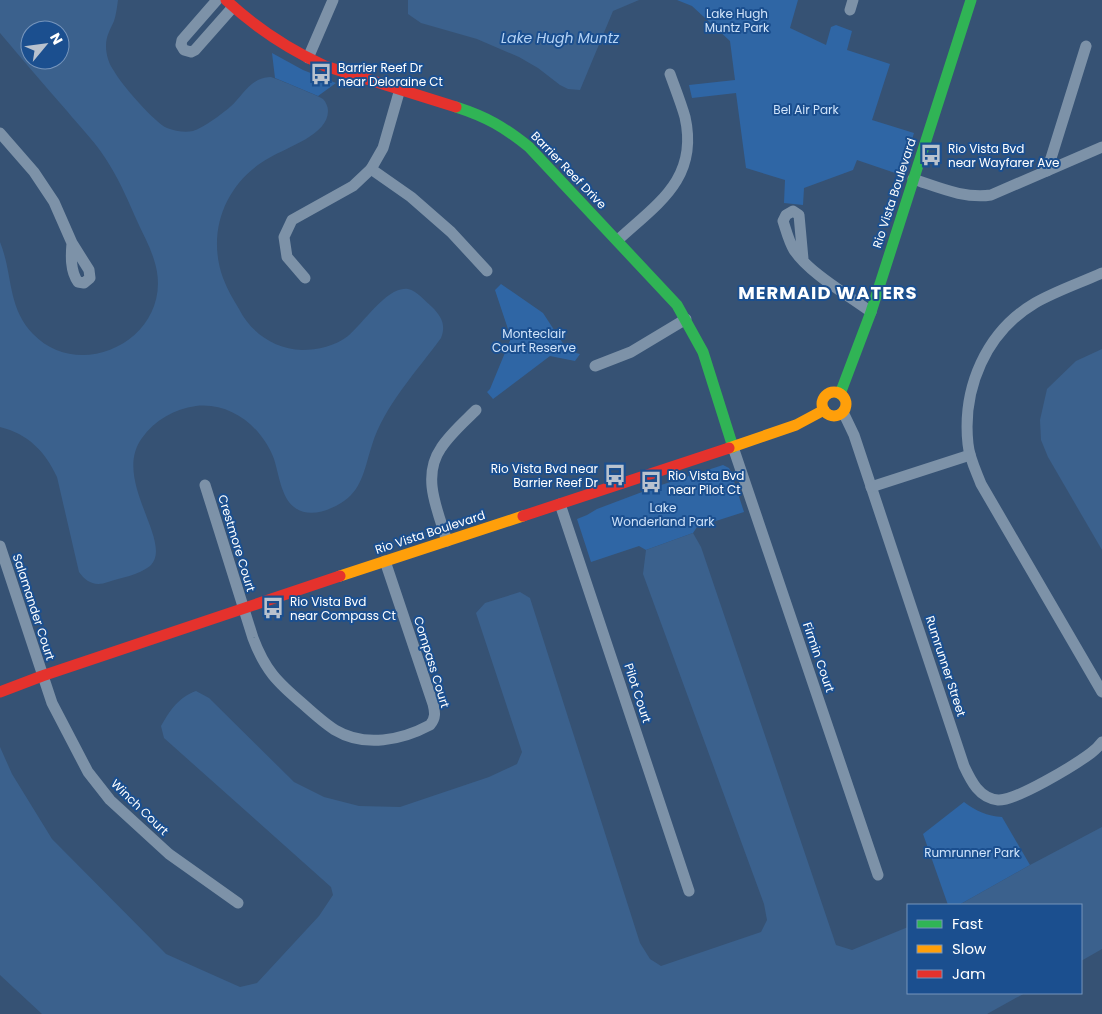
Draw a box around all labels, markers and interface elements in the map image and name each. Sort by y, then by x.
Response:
park label: Lake Hugh Muntz Park [705,5,770,36]
north arrow [20,20,70,70]
water label: Lake Hugh Muntz [501,28,620,48]
text: N [45,29,68,48]
place label: Barrier Reef Dr near Deloraine Ct [338,59,443,90]
bus stop icon: Barrier Reef Dr near Deloraine Ct [308,61,334,87]
park label: Bel Air Park [773,101,840,118]
street label: Barrier Reef Drive [527,127,611,213]
street label: Rio Vista Boulevard [868,136,920,250]
place label: Rio Vista Bvd near Wayfarer Ave [948,140,1059,171]
bus stop icon: Rio Vista Bvd near Wayfarer Ave [918,142,944,168]
district label: MERMAID WATERS [738,280,918,305]
park label: Monteclair Court Reserve [492,325,576,356]
place label: Rio Vista Bvd near Barrier Reef Dr [491,460,599,491]
bus stop icon: Rio Vista Bvd near Barrier Reef Dr [602,462,628,488]
place label: Rio Vista Bvd near Pilot Ct [668,467,744,498]
bus stop icon: Rio Vista Bvd near Pilot Ct [638,469,664,495]
street label: Crestmore Court [214,492,260,594]
park label: Lake Wonderland Park [612,499,715,530]
street label: Rio Vista Boulevard [373,506,487,558]
street label: Salamander Court [9,552,59,662]
place label: Rio Vista Bvd near Compass Ct [290,593,396,624]
bus stop icon: Rio Vista Bvd near Compass Ct [260,595,286,621]
street label: Rumrunner Street [922,613,970,719]
street label: Compass Court [410,614,454,710]
street label: Firmin Court [799,620,839,694]
street label: Pilot Court [620,661,656,725]
street label: Winch Court [107,775,173,839]
park label: Rumrunner Park [924,844,1021,861]
legend [907,904,1082,994]
text: Fast [952,913,983,934]
text: Slow [952,938,987,959]
text: Jam [952,963,986,984]

